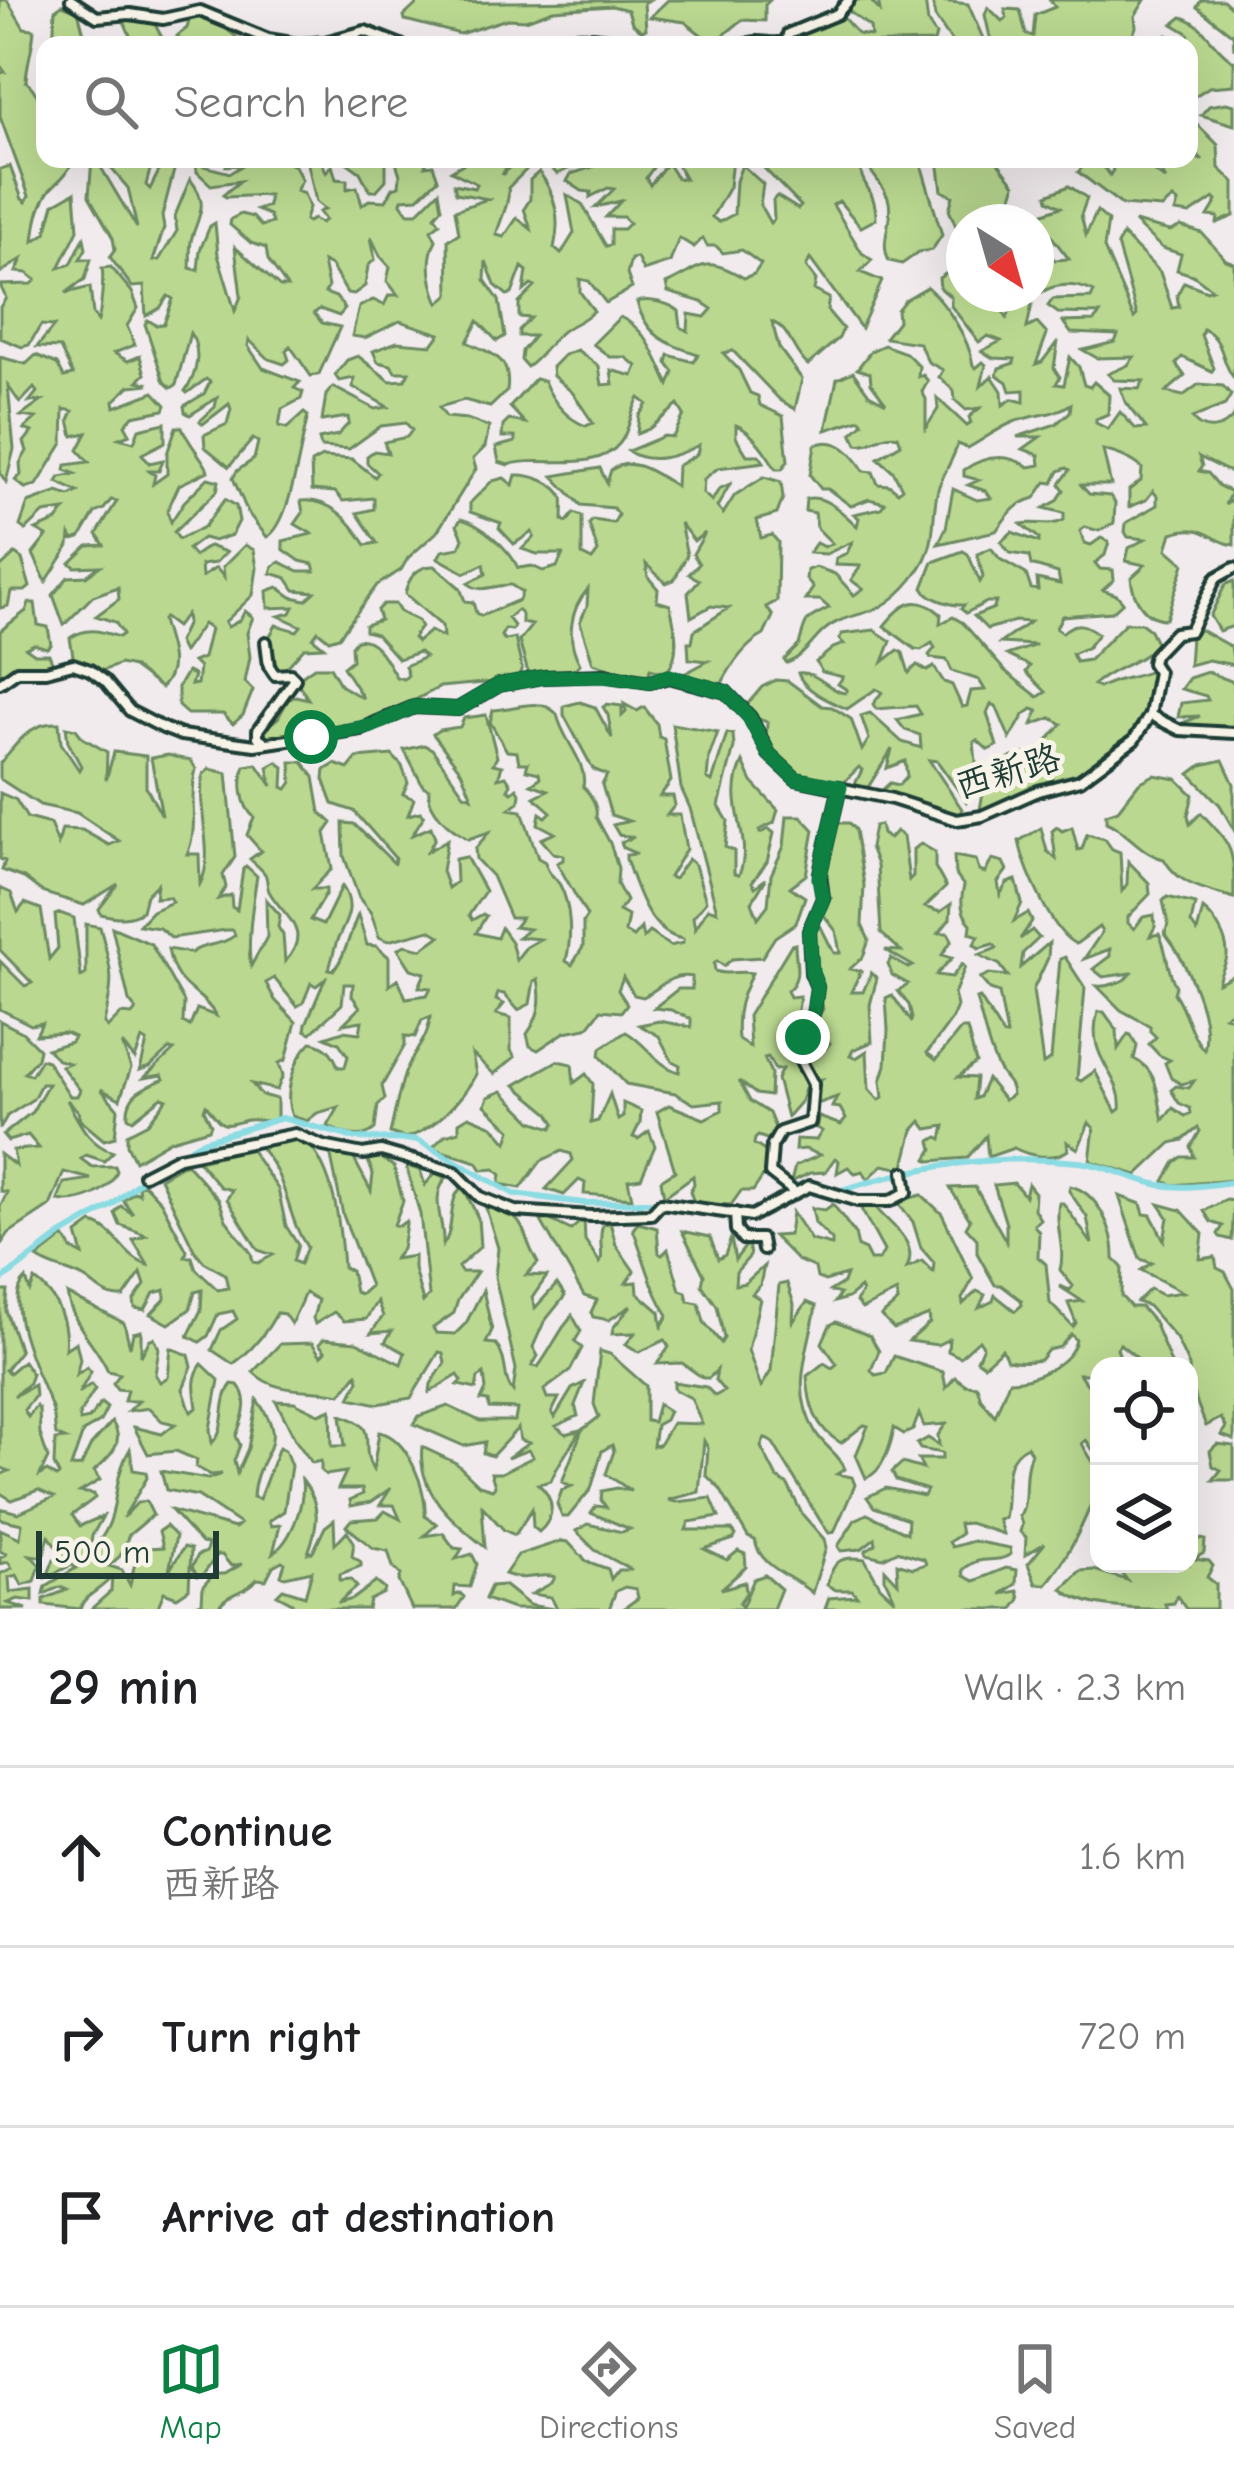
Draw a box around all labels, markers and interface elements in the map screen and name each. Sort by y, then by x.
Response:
search box [36,36,1198,168]
icon: search [78,69,144,135]
text: Search here [174,76,408,128]
north arrow [946,204,1054,312]
route start [284,710,338,764]
street label: 西新路 [950,737,1066,807]
route end [776,1010,830,1064]
map controls [1090,1357,1198,1573]
button: locate [1090,1357,1198,1465]
button: layers [1090,1465,1198,1573]
scale bar [36,1525,219,1578]
text: 500 m [54,1533,150,1571]
text: 29 min [48,1658,199,1717]
text: Walk · 2.3 km [964,1665,1186,1710]
text: Continue [162,1805,332,1857]
icon: ahead [48,1824,114,1890]
text: 1.6 km [1079,1834,1186,1879]
text: 西新路 [162,1862,279,1907]
icon: right [48,2004,114,2070]
text: Turn right [162,2011,360,2063]
text: 720 m [1078,2014,1186,2059]
icon: arrive [48,2184,114,2250]
text: Arrive at destination [162,2191,555,2243]
tab: Map [158,2336,224,2446]
tab: Directions [539,2336,679,2446]
tab: Saved [994,2336,1076,2446]

